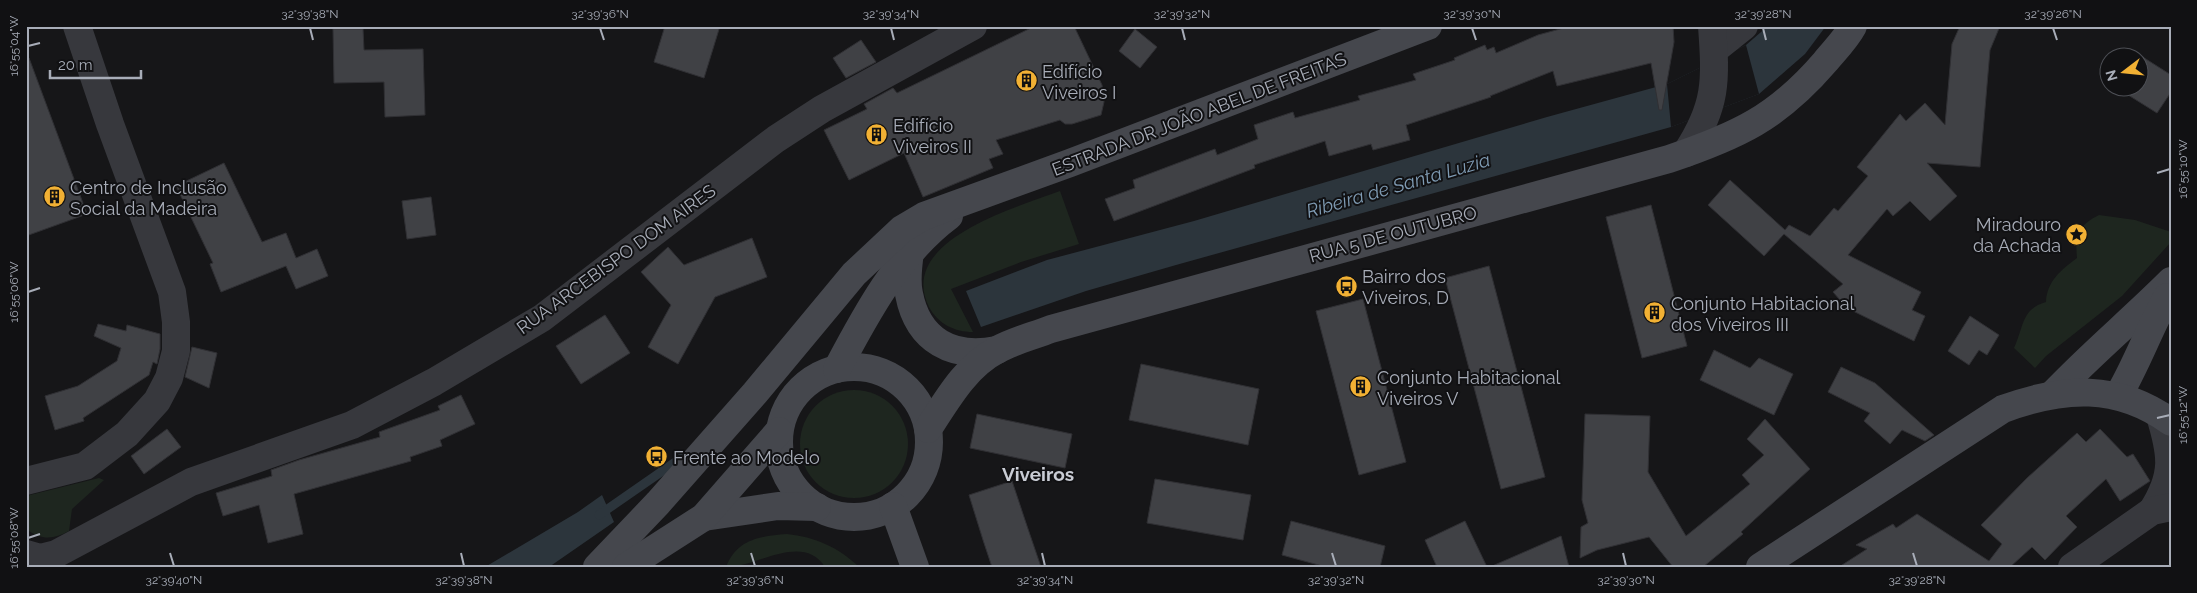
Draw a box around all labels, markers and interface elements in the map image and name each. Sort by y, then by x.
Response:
text: 32°39'38"N [281,7,339,21]
text: 32°39'36"N [571,7,629,21]
text: 32°39'34"N [863,7,919,21]
text: 32°39'32"N [1154,7,1210,21]
text: 32°39'30"N [1443,7,1501,21]
text: 32°39'28"N [1734,7,1792,21]
text: 32°39'26"N [2024,7,2082,21]
text: 16°55'04"W [7,15,21,76]
scale bar [50,48,141,80]
street label: ESTRADA DR JOÃO ABEL DE FREITAS [1049,48,1349,180]
north arrow [2100,48,2150,98]
text: 20 m [58,56,93,74]
place label: Edifício Viveiros I [1042,61,1116,103]
text: N [2102,68,2121,83]
building icon: Edifício Viveiros I [1014,69,1038,93]
place label: Edifício Viveiros II [893,115,972,157]
building icon: Edifício Viveiros II [865,123,889,147]
text: 16°55'10"W [2176,139,2190,199]
water label: Ribeira de Santa Luzia [1303,148,1493,222]
place label: Centro de Inclusão Social da Madeira [70,177,227,219]
street label: RUA ARCEBISPO DOM AIRES [512,180,720,338]
building icon: Centro de Inclusão Social da Madeira [42,185,66,209]
street label: RUA 5 DE OUTUBRO [1307,201,1479,267]
place label: Miradouro da Achada [1973,214,2061,256]
place icon: Miradouro da Achada [2065,222,2089,246]
text: 16°55'06"W [7,261,21,323]
place label: Bairro dos Viveiros, D [1362,266,1449,308]
bus stop icon: Bairro dos Viveiros, D [1334,274,1358,298]
place label: Conjunto Habitacional dos Viveiros III [1671,293,1855,335]
building icon: Conjunto Habitacional dos Viveiros III [1643,301,1667,325]
place label: Conjunto Habitacional Viveiros V [1377,367,1561,409]
building icon: Conjunto Habitacional Viveiros V [1349,375,1373,399]
text: 16°55'12"W [2176,385,2190,444]
bus stop icon: Frente ao Modelo [645,445,669,469]
place label: Frente ao Modelo [673,447,820,468]
district label: Viveiros [1002,463,1074,485]
text: 16°55'08"W [7,507,21,569]
text: 32°39'40"N [146,573,202,587]
text: 32°39'38"N [435,573,493,587]
text: 32°39'36"N [726,573,784,587]
text: 32°39'34"N [1017,573,1073,587]
text: 32°39'32"N [1308,573,1364,587]
text: 32°39'30"N [1597,573,1655,587]
text: 32°39'28"N [1888,573,1946,587]

